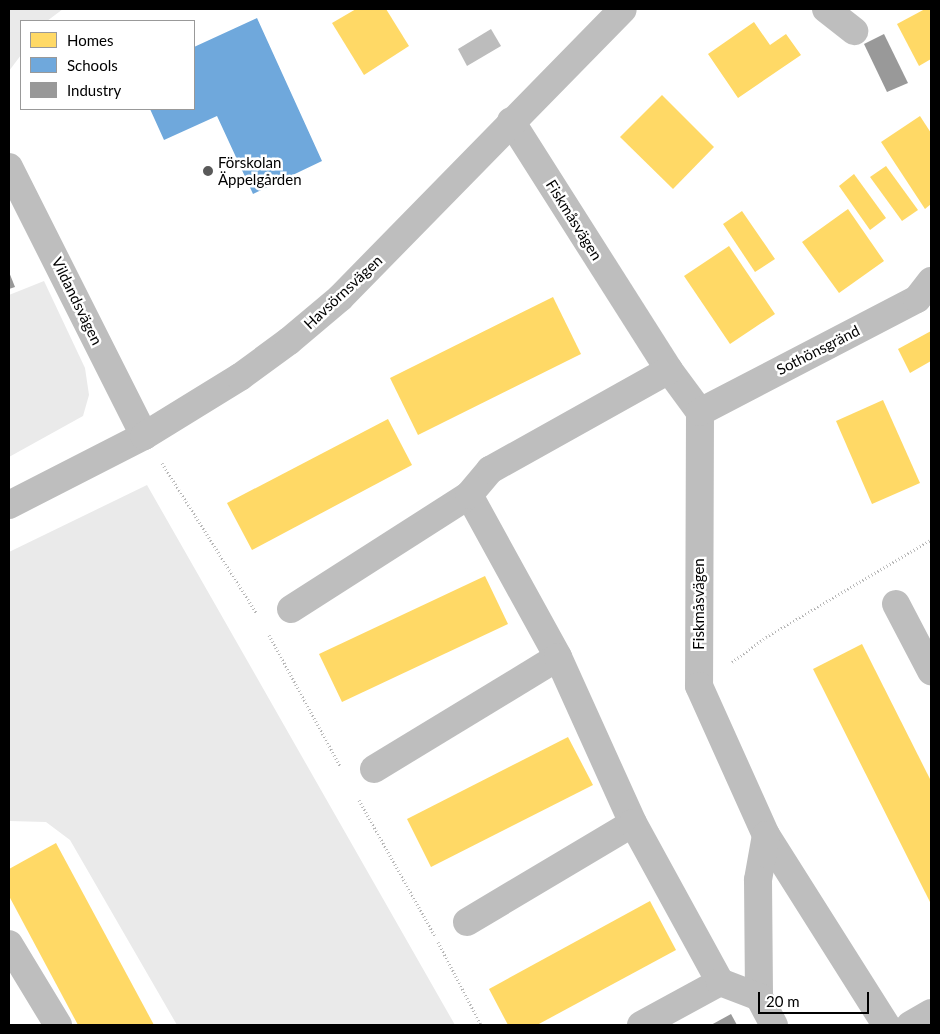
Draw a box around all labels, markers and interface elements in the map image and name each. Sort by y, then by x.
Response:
legend [20,20,195,110]
text: Homes [67,31,113,49]
text: Schools [67,56,118,74]
text: Industry [67,81,121,99]
place label: Förskolan Äppelgården [218,153,302,188]
marker: Förskolan Äppelgården [202,165,214,177]
street label: Fiskmåsvägen [542,176,606,264]
street label: Havsörnsvägen [300,251,386,333]
street label: Vildandsvägen [48,254,106,348]
street label: Sothönsgränd [773,321,863,379]
street label: Fiskmåsvägen [690,558,708,650]
scale bar [760,982,871,1014]
text: 20 m [766,992,800,1010]

